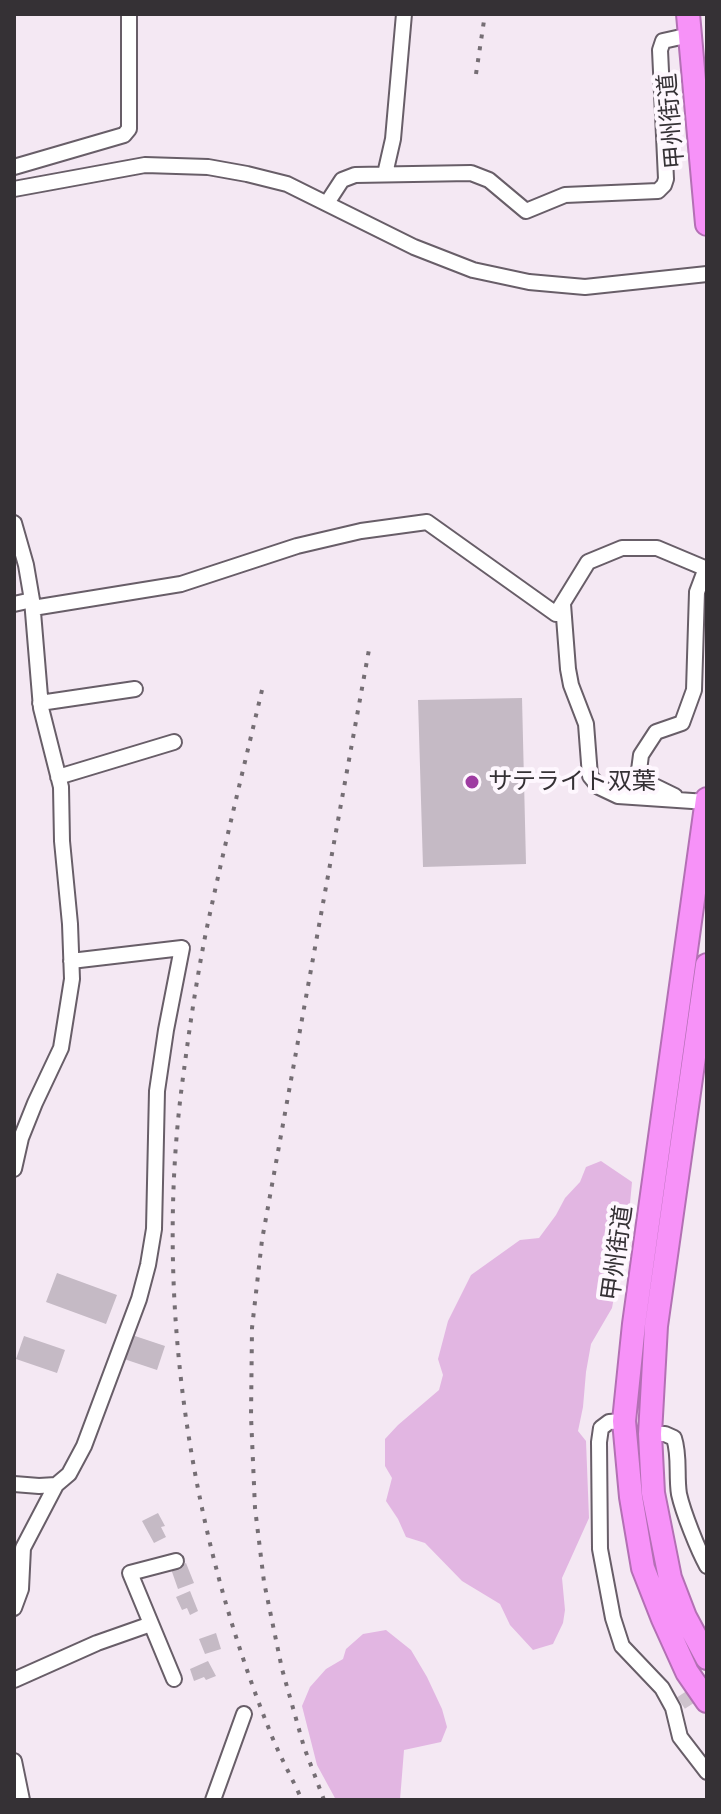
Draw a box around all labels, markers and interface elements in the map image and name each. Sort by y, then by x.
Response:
street label: 甲州街道 [653,72,691,170]
place label: サテライト双葉 [488,768,656,796]
marker: サテライト双葉 [463,773,481,791]
street label: 甲州街道 [597,1203,639,1303]

